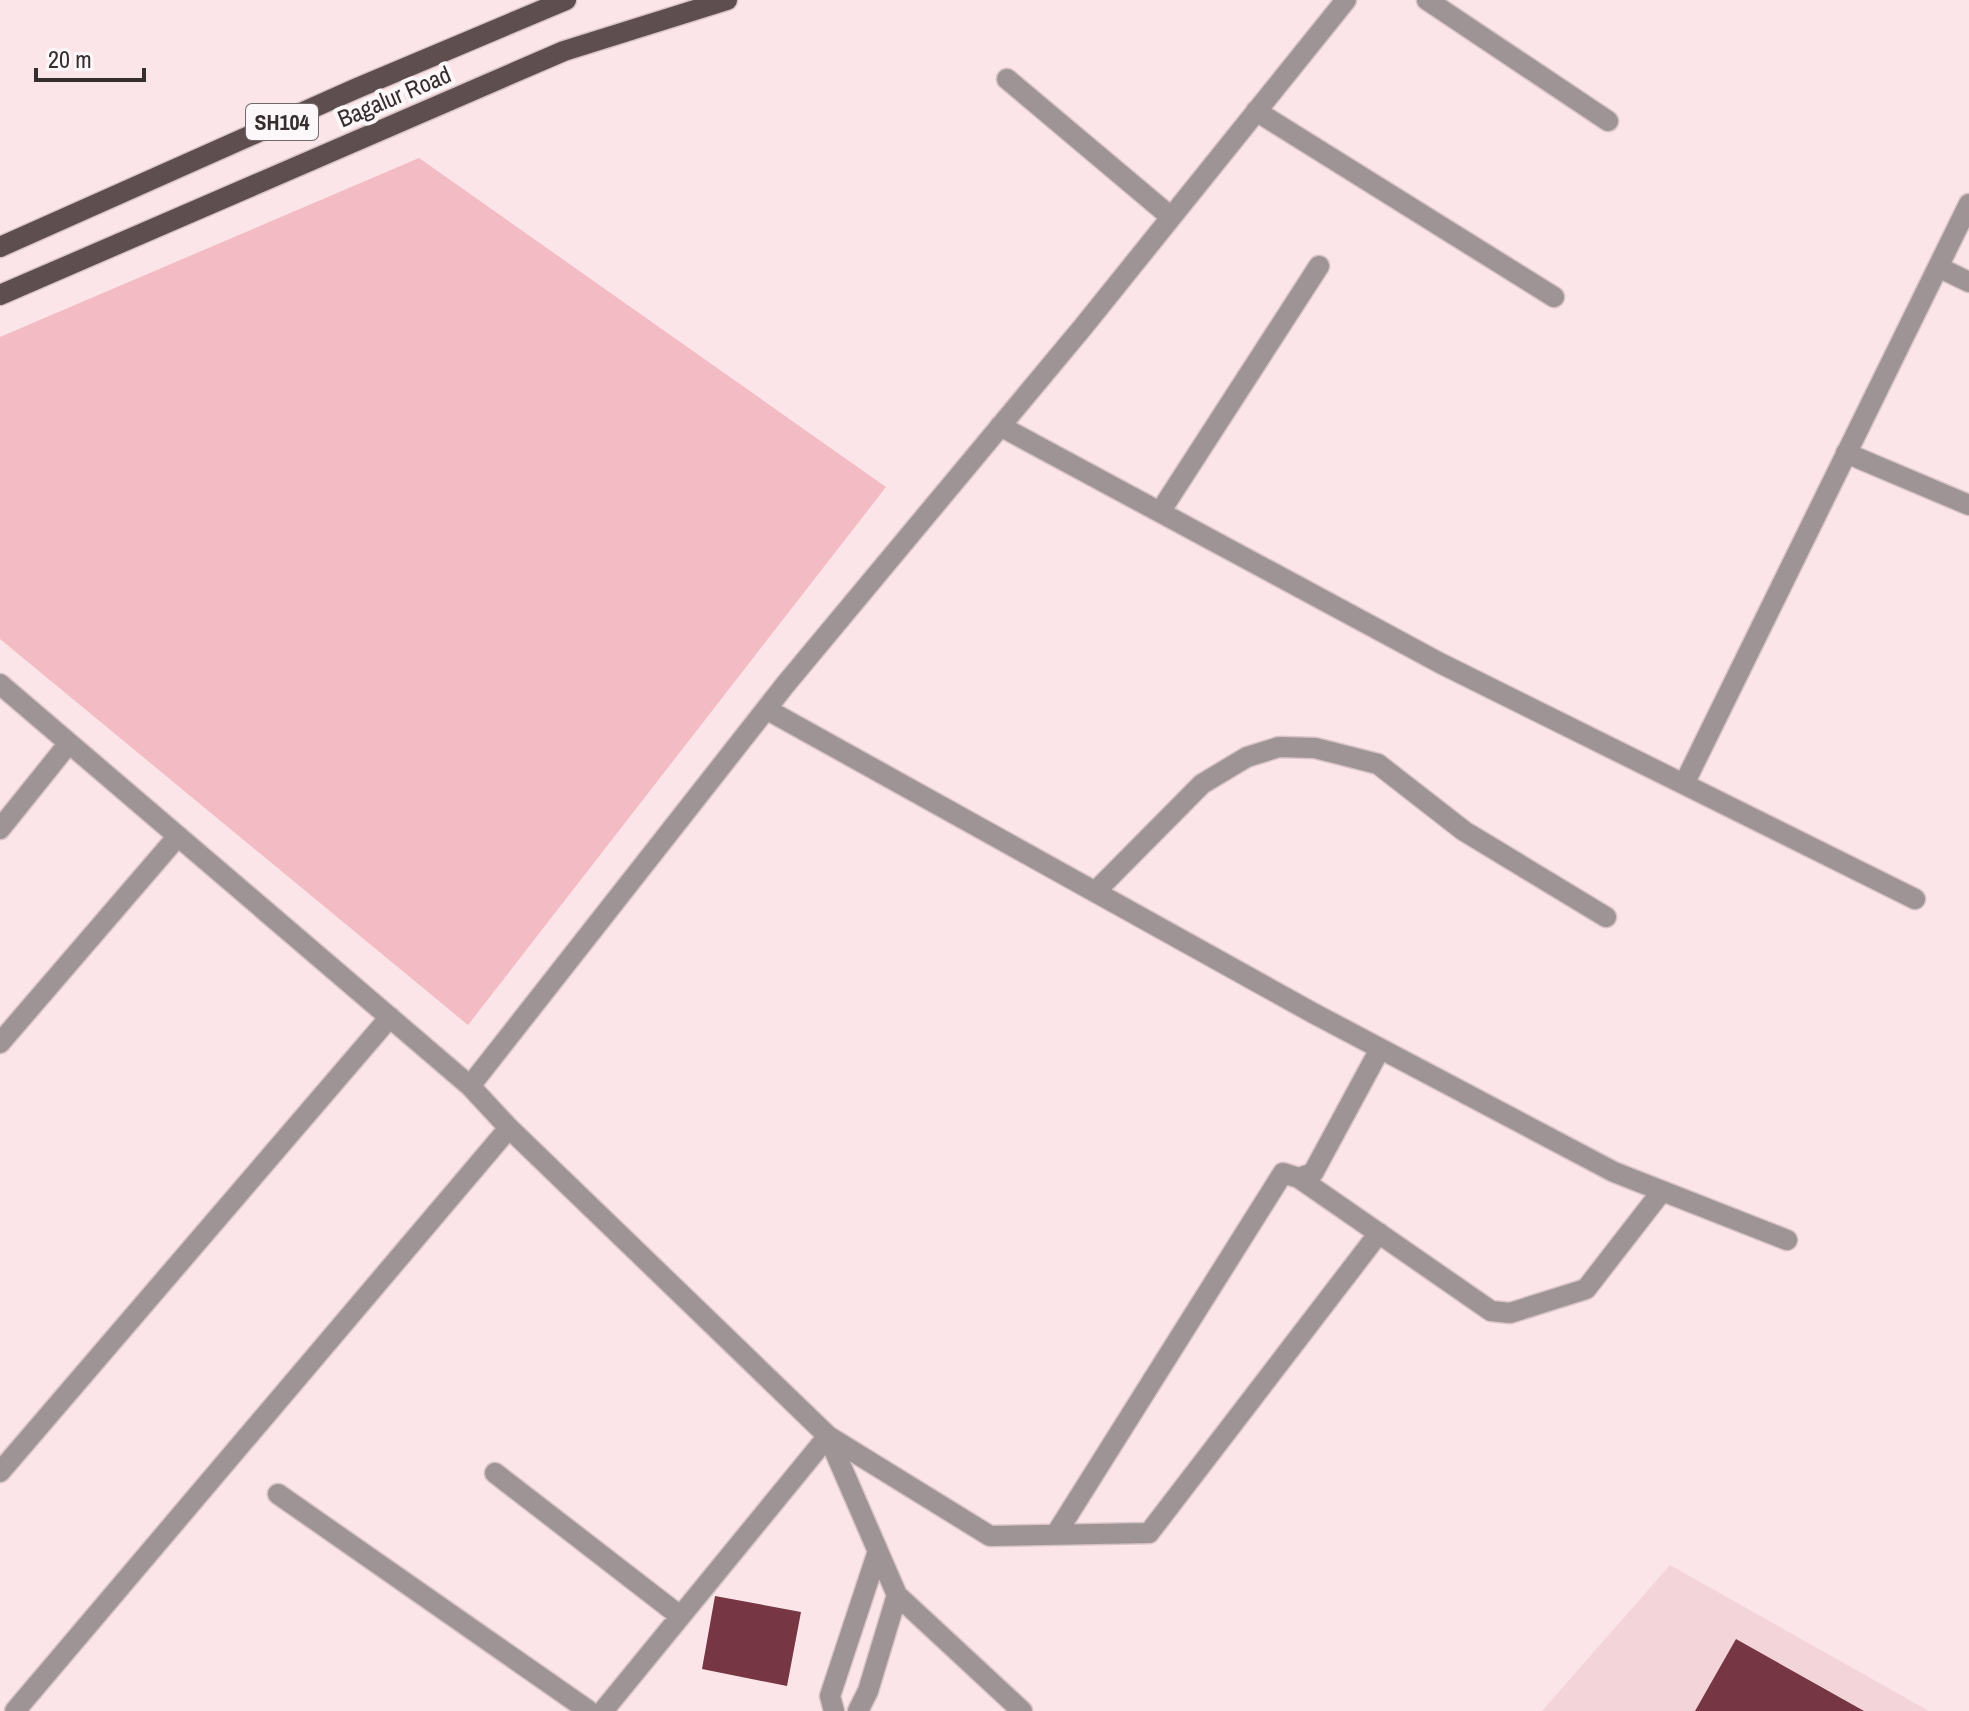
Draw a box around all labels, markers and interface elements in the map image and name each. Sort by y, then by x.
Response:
scale bar [36,32,144,82]
text: 20 m [48,43,92,75]
street label: Bagalur Road [332,58,456,134]
road number: SH104 [246,104,318,140]

